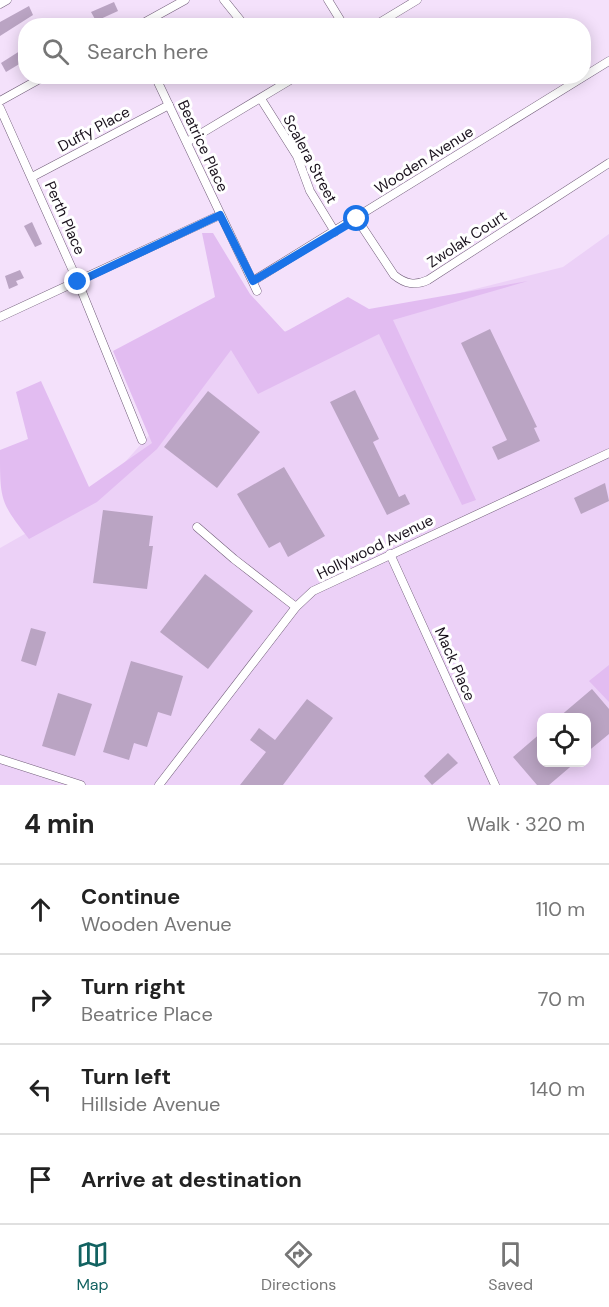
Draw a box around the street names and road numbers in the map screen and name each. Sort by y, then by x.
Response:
street label: Beatrice Place [173,97,233,195]
street label: Duffy Place [55,102,133,156]
street label: Scalera Street [278,111,342,207]
street label: Wooden Avenue [371,122,477,198]
street label: Perth Place [40,178,90,258]
street label: Zwolak Court [423,206,511,272]
street label: Hollywood Avenue [313,510,437,584]
street label: Mack Place [430,624,480,704]

